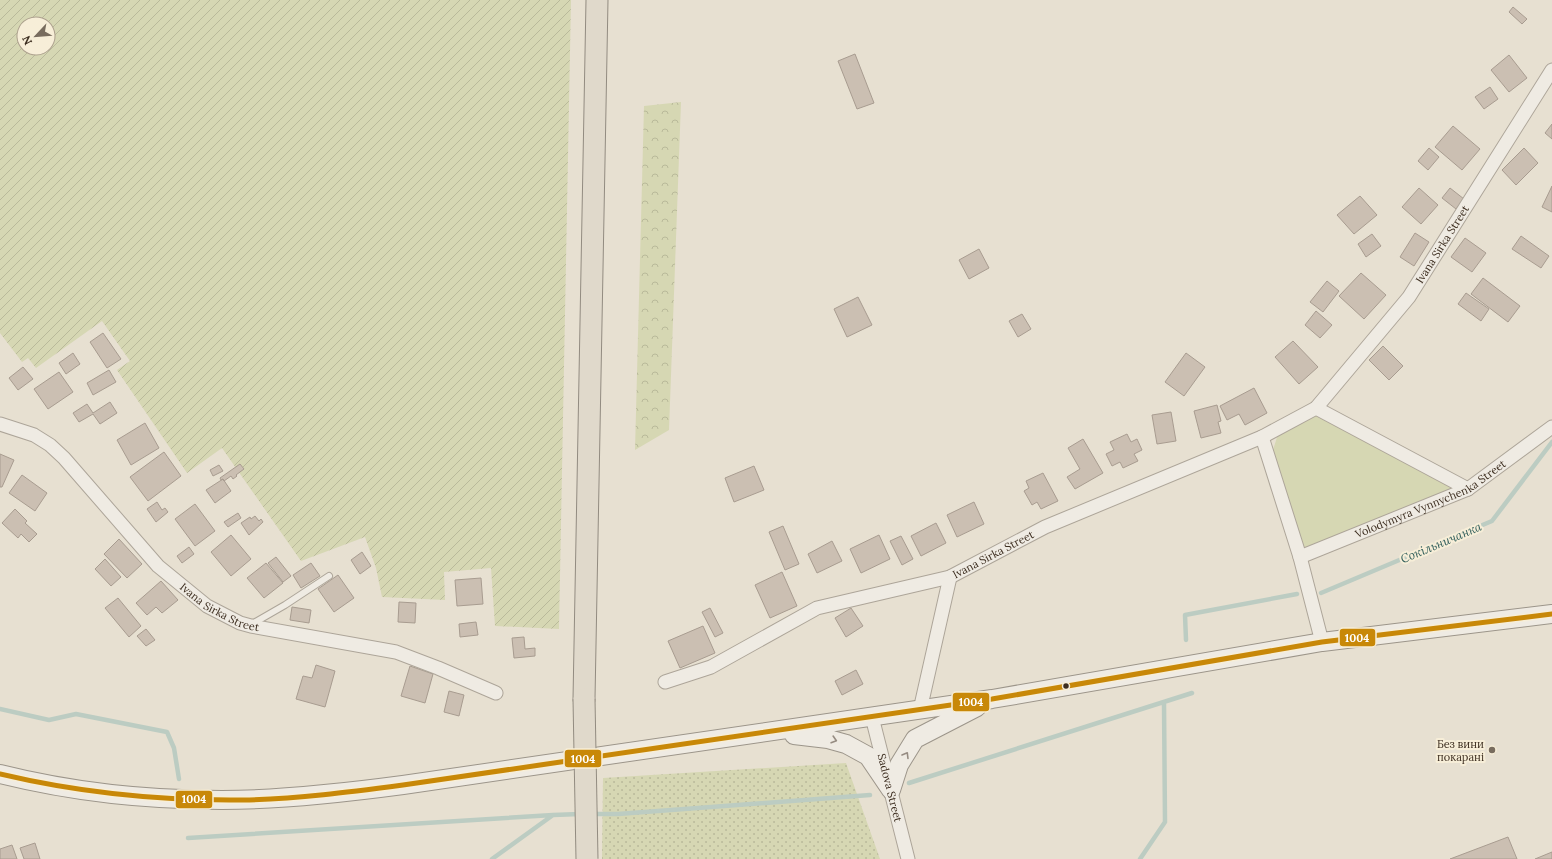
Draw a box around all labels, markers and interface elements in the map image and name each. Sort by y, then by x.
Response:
north arrow [16,16,56,56]
text: N [19,33,35,47]
street label: Ivana Sirka Street [1412,202,1472,286]
street label: Volodymyra Vynnychenka Street [1352,456,1509,541]
water label: Сокільничанка [1398,519,1484,566]
street label: Ivana Sirka Street [950,527,1037,581]
street label: Ivana Sirka Street [177,580,261,634]
line badge: 1004 [1339,628,1376,647]
text: 1004 [1345,631,1369,645]
unlabelled marker [1061,681,1071,691]
line badge: 1004 [952,692,990,712]
text: 1004 [959,695,983,709]
one-way arrow [830,735,837,744]
place label: Без вини покарані [1437,737,1484,764]
marker: Без вини покарані [1487,745,1497,755]
line badge: 1004 [564,749,602,768]
text: 1004 [571,752,595,766]
street label: Sadova Street [875,752,906,824]
one-way arrow [901,752,908,759]
line badge: 1004 [175,790,213,809]
text: 1004 [182,792,206,806]

